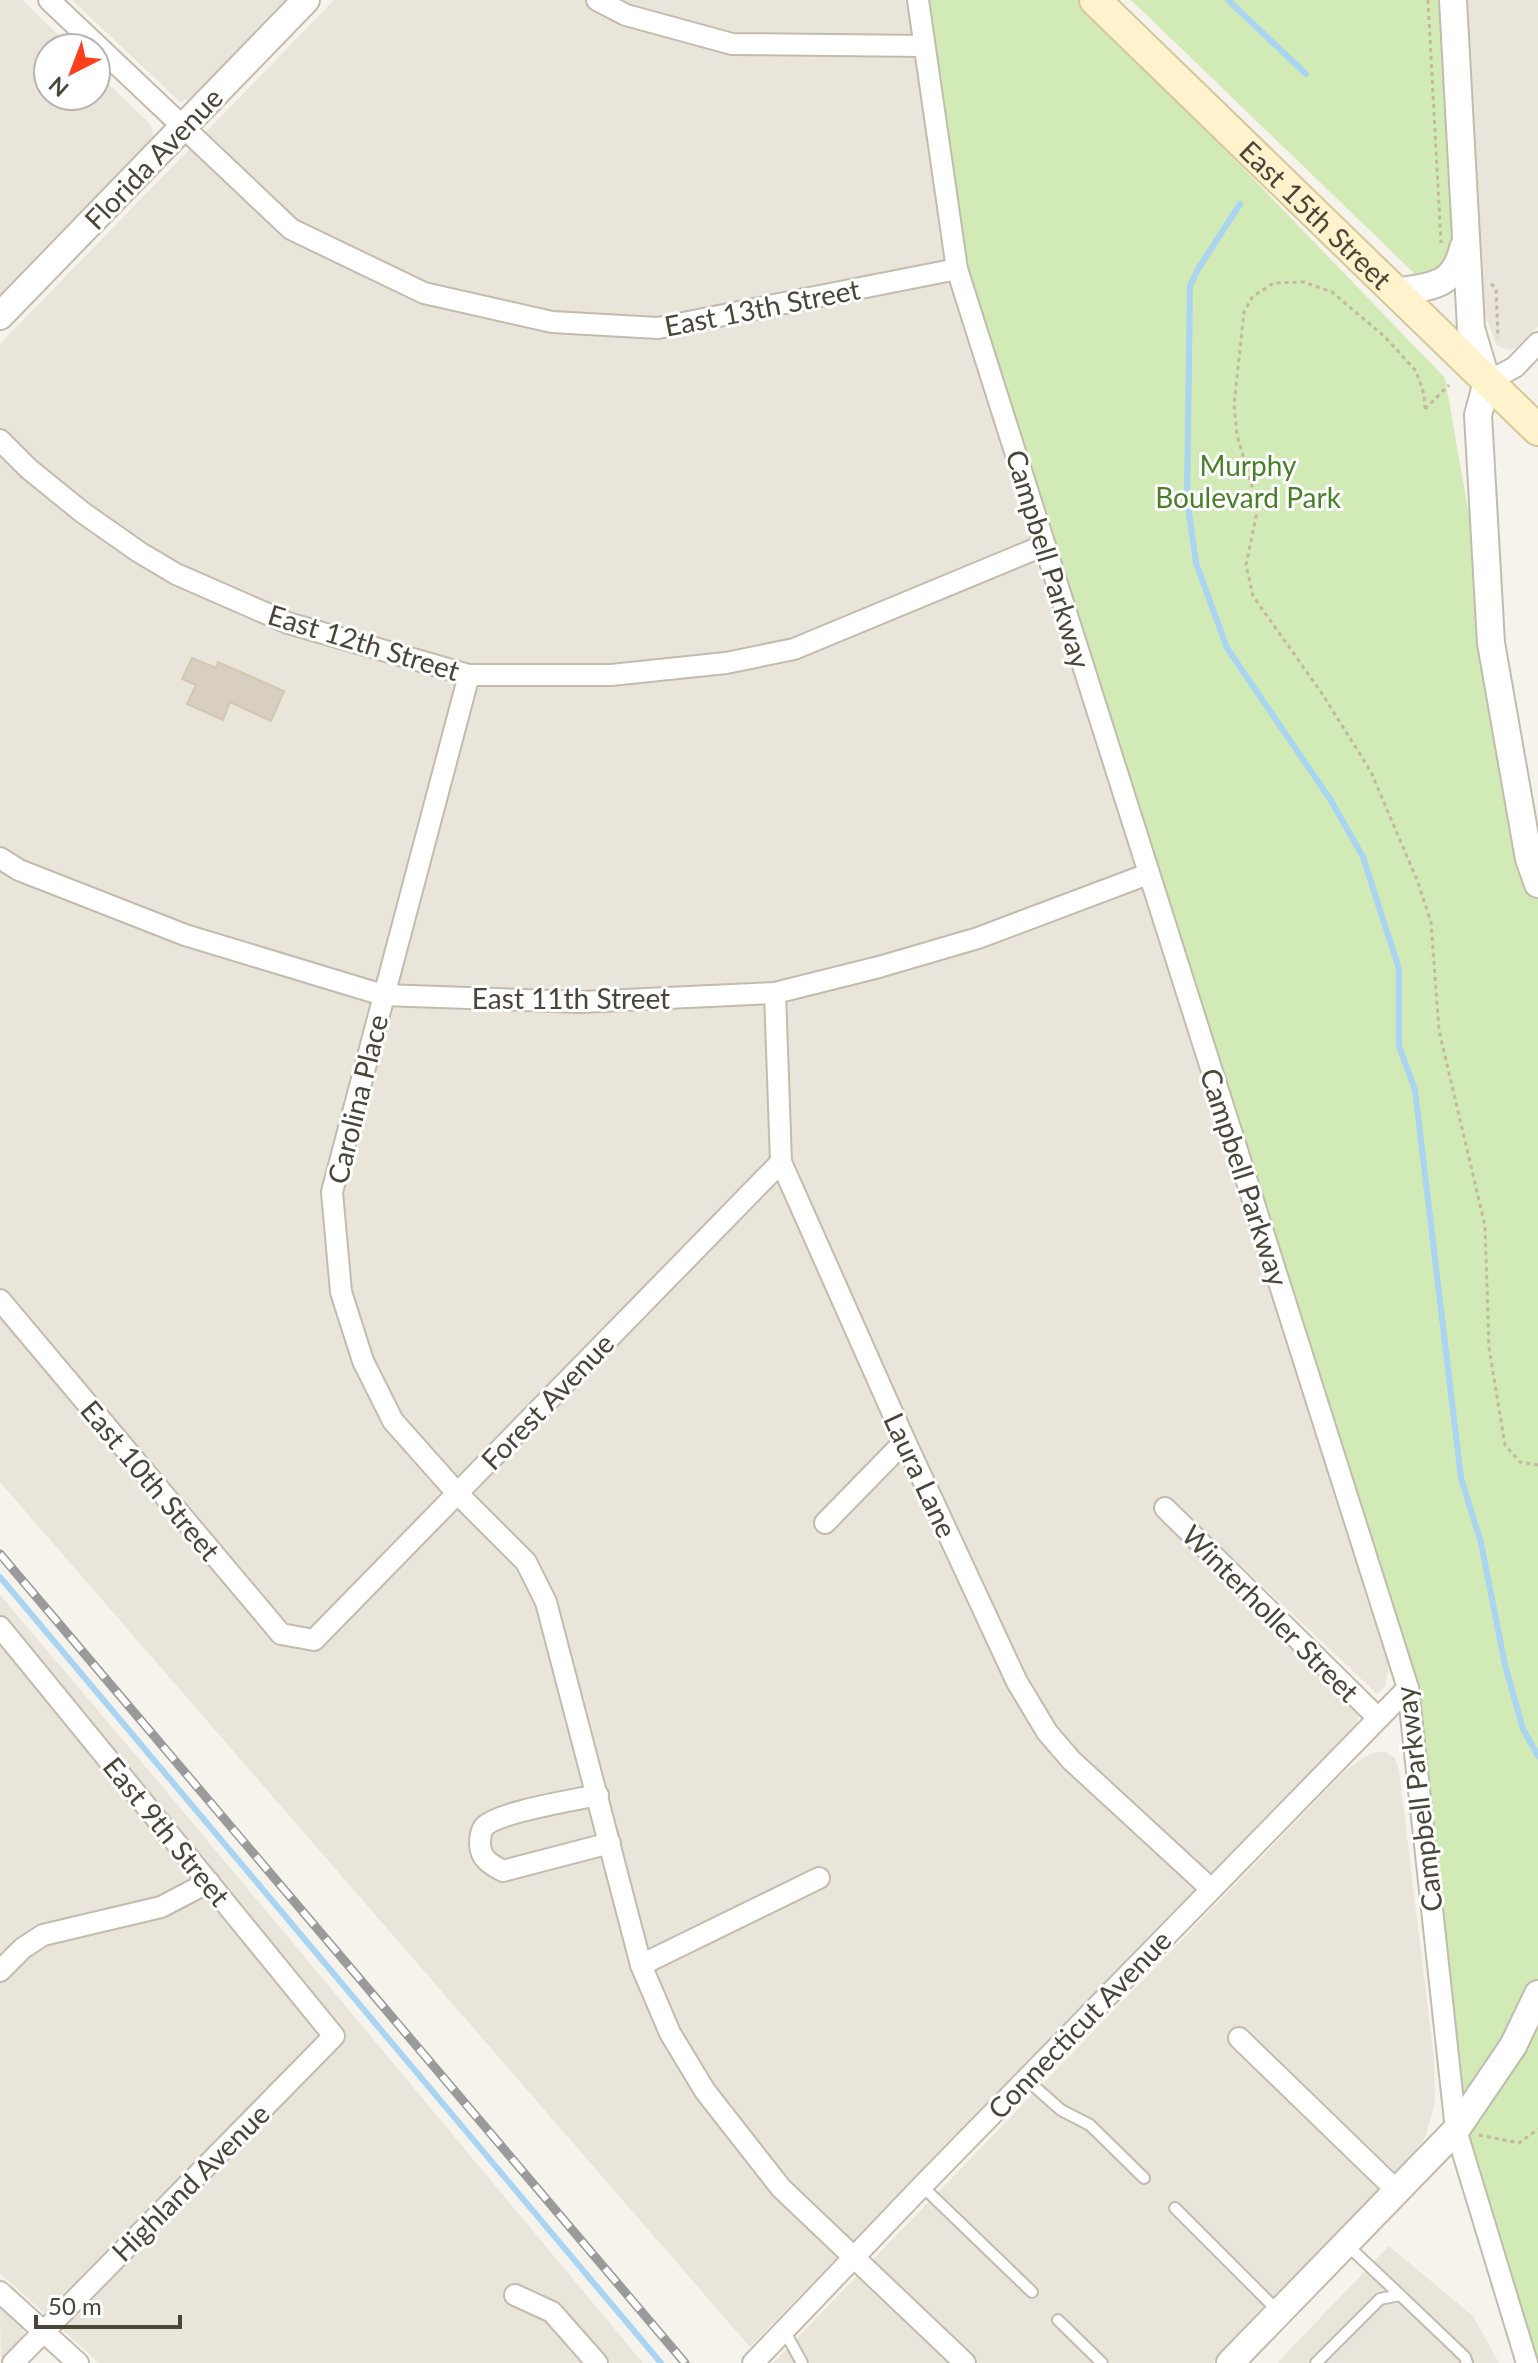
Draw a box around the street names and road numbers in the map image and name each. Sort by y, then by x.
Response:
street label: Florida Avenue [77,80,229,236]
street label: East 15th Street [1233,133,1399,296]
street label: East 13th Street [661,271,863,343]
street label: Campbell Parkway [1000,446,1099,673]
street label: East 12th Street [264,597,464,687]
street label: East 11th Street [472,981,670,1015]
street label: Carolina Place [320,1011,394,1187]
street label: Campbell Parkway [1194,1064,1296,1291]
street label: Forest Avenue [474,1326,620,1476]
street label: East 10th Street [74,1393,228,1567]
street label: Laura Lane [877,1407,965,1543]
street label: Winterholler Street [1176,1518,1366,1708]
street label: Campbell Parkway [1387,1684,1449,1914]
street label: East 9th Street [97,1750,237,1912]
street label: Connecticut Avenue [980,1923,1178,2125]
street label: Highland Avenue [104,2096,276,2268]

